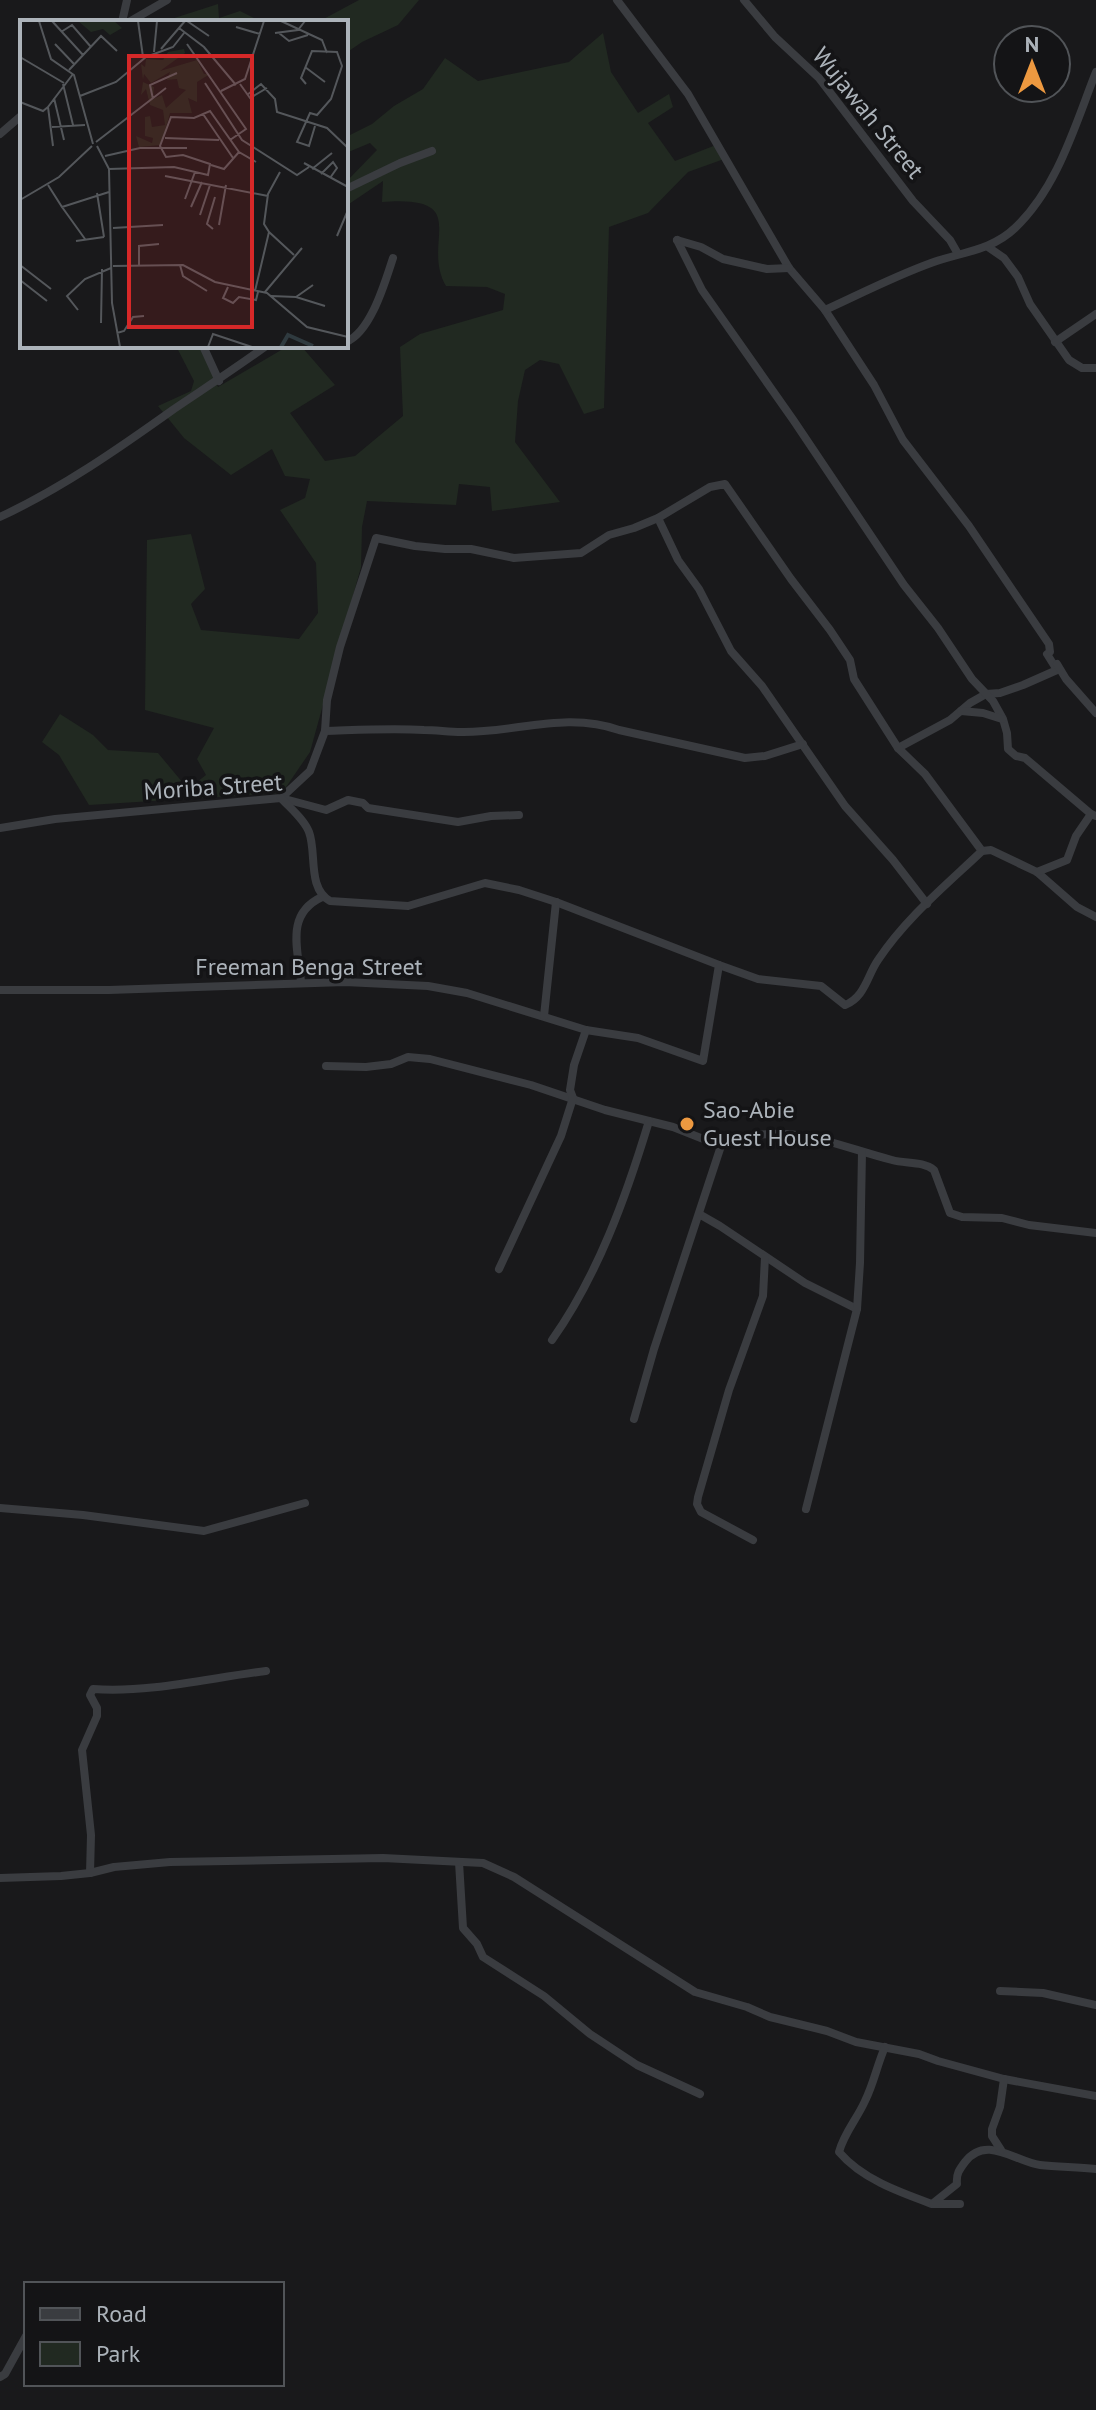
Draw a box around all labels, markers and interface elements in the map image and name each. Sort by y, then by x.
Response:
inset map [20,20,348,348]
north arrow [992,24,1072,104]
text: N [1025,30,1039,58]
street label: Wujawah Street [806,41,931,185]
street label: Moriba Street [143,766,283,807]
street label: Freeman Benga Street [195,951,423,982]
place label: Sao-Abie Guest House [703,1094,832,1153]
marker: Sao-Abie Guest House [678,1115,696,1133]
legend [24,2282,284,2386]
text: Road [96,2298,147,2329]
text: Park [96,2338,141,2369]

